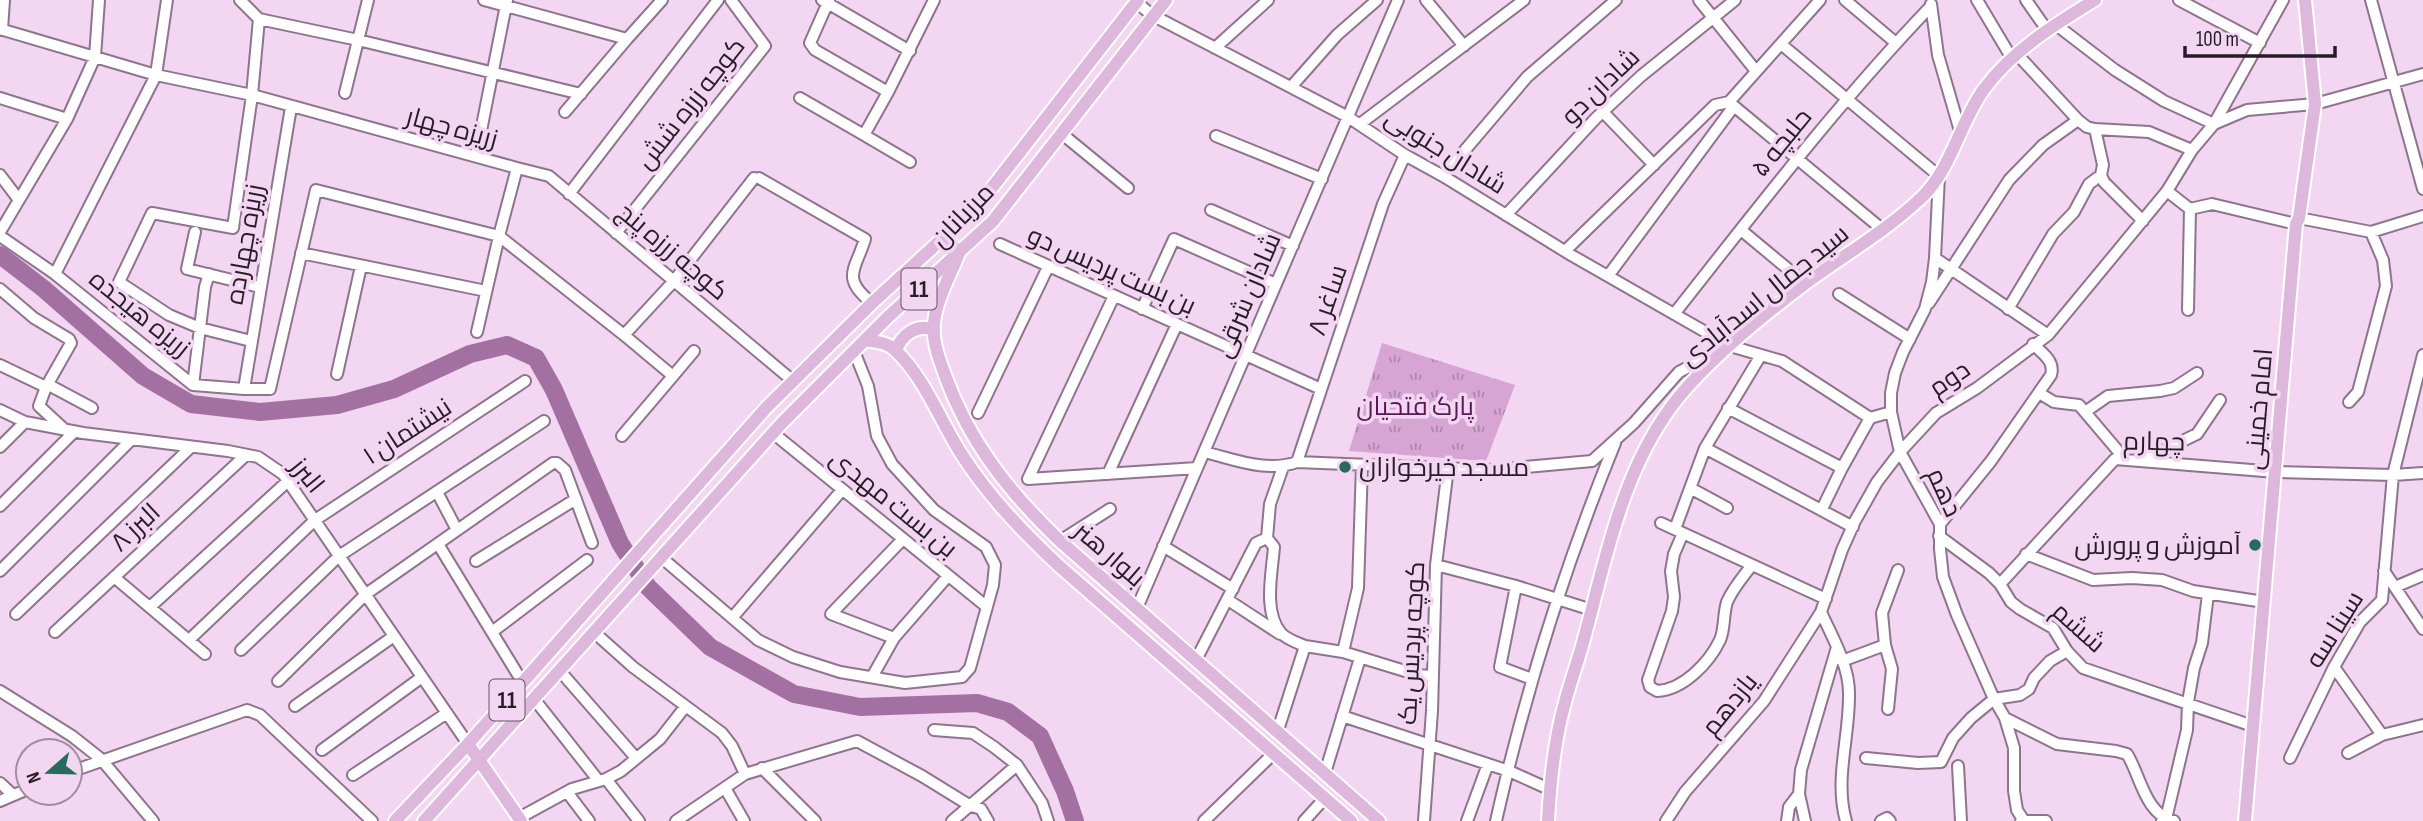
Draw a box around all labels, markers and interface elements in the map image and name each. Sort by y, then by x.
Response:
scale bar [2185,14,2336,58]
text: 100 m [2196,27,2239,52]
street label: کوچه زرزه شش [630,32,752,176]
street label: شادان دو [1555,42,1647,132]
street label: زریزه چهار [400,101,501,156]
street label: حلبچه ۵ [1745,102,1819,183]
street label: شادان جنوبی [1379,103,1512,202]
street label: مرزبانان [925,177,1001,255]
street label: زریزه چهارده [220,182,271,307]
street label: کوچه زرزه پنج [610,197,734,308]
street label: سید جمال اسدآبادی [1674,219,1856,374]
street label: بن بست پردیس دو [1022,220,1201,322]
street label: شادان شرقی [1208,228,1289,363]
street label: ساغر ٨ [1302,261,1355,340]
street label: زریزه هیجده [82,264,196,364]
road number: 11 [902,268,936,310]
street label: امام خمینی [2239,347,2281,471]
street label: دوم [1923,354,1977,405]
street label: نيشتمان ۱ [358,392,458,472]
park label: پارک فتحیان [1356,392,1474,423]
street label: چهارم [2123,426,2185,460]
street label: بن بست مهدی [823,443,963,565]
street label: البرز [282,450,330,500]
place label: مسجد خیرخوازان [1359,453,1529,484]
marker: مسجد خیرخوازان [1337,459,1353,475]
street label: دهم [1918,463,1968,522]
street label: البرز ۸ [105,497,167,559]
street label: بلوار هنر [1066,515,1151,594]
place label: آموزش و پرورش [2074,531,2241,562]
marker: آموزش و پرورش [2247,537,2263,553]
street label: کوچه پردیس یک [1393,560,1432,726]
street label: سینا سه [2300,585,2371,674]
street label: ششم [2044,596,2111,661]
street label: یازدهم [1696,667,1766,743]
road number: 11 [490,680,524,720]
north arrow [14,737,84,807]
text: N [22,769,47,786]

